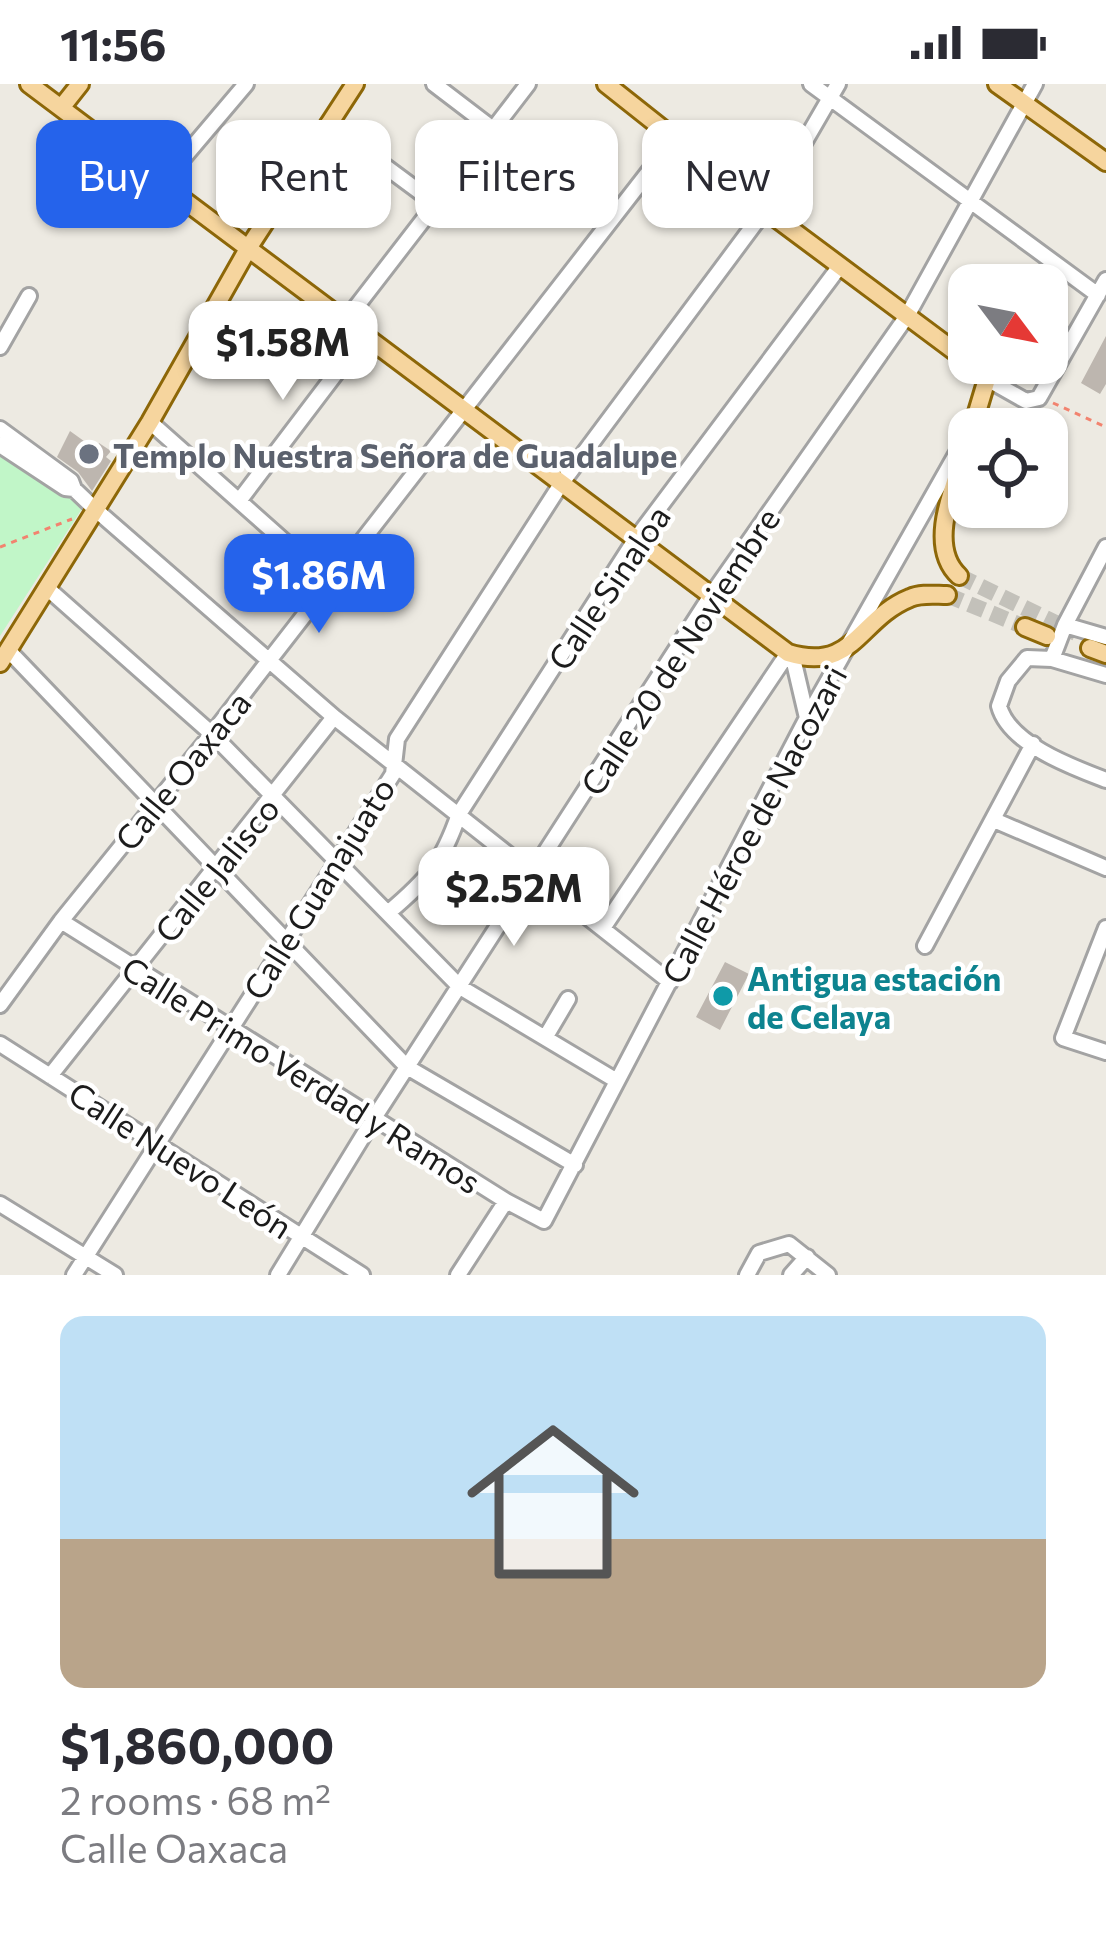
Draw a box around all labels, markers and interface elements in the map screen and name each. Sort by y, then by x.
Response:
text: 11:56 [60,15,167,70]
chip: Buy [36,120,192,228]
chip: Rent [216,120,391,228]
chip: Filters [415,120,618,228]
chip: New [642,120,813,228]
north arrow [948,264,1068,384]
map controls [948,264,1068,528]
pin: $1.58M [185,301,381,403]
text: $1.58M [216,316,350,364]
button: locate [948,408,1068,528]
place label: Templo Nuestra Señora de Guadalupe [113,434,677,475]
marker: Templo Nuestra Señora de Guadalupe [76,441,102,467]
street label: Calle Sinaloa [538,497,678,677]
street label: Calle 20 de Noviembre [571,500,787,802]
pin: $1.86M [221,534,417,636]
text: $1.86M [251,549,387,597]
street label: Calle Héroe de Nacozari [652,658,854,990]
street label: Calle Oaxaca [105,682,259,858]
street label: Calle Guanajuato [233,770,403,1006]
street label: Calle Jalisco [145,788,287,950]
pin: $2.52M [416,847,612,949]
text: $2.52M [445,862,583,910]
street label: Calle Primo Verdad y Ramos [115,947,489,1201]
place label: Antigua estación de Celaya [747,957,1001,1036]
marker: Antigua estación de Celaya [710,983,736,1009]
street label: Calle Nuevo León [62,1072,300,1246]
icon: home [445,1394,661,1610]
text: $1,860,000 [60,1712,334,1775]
text: 2 rooms · 68 m² [60,1775,331,1823]
text: Calle Oaxaca [60,1823,288,1871]

